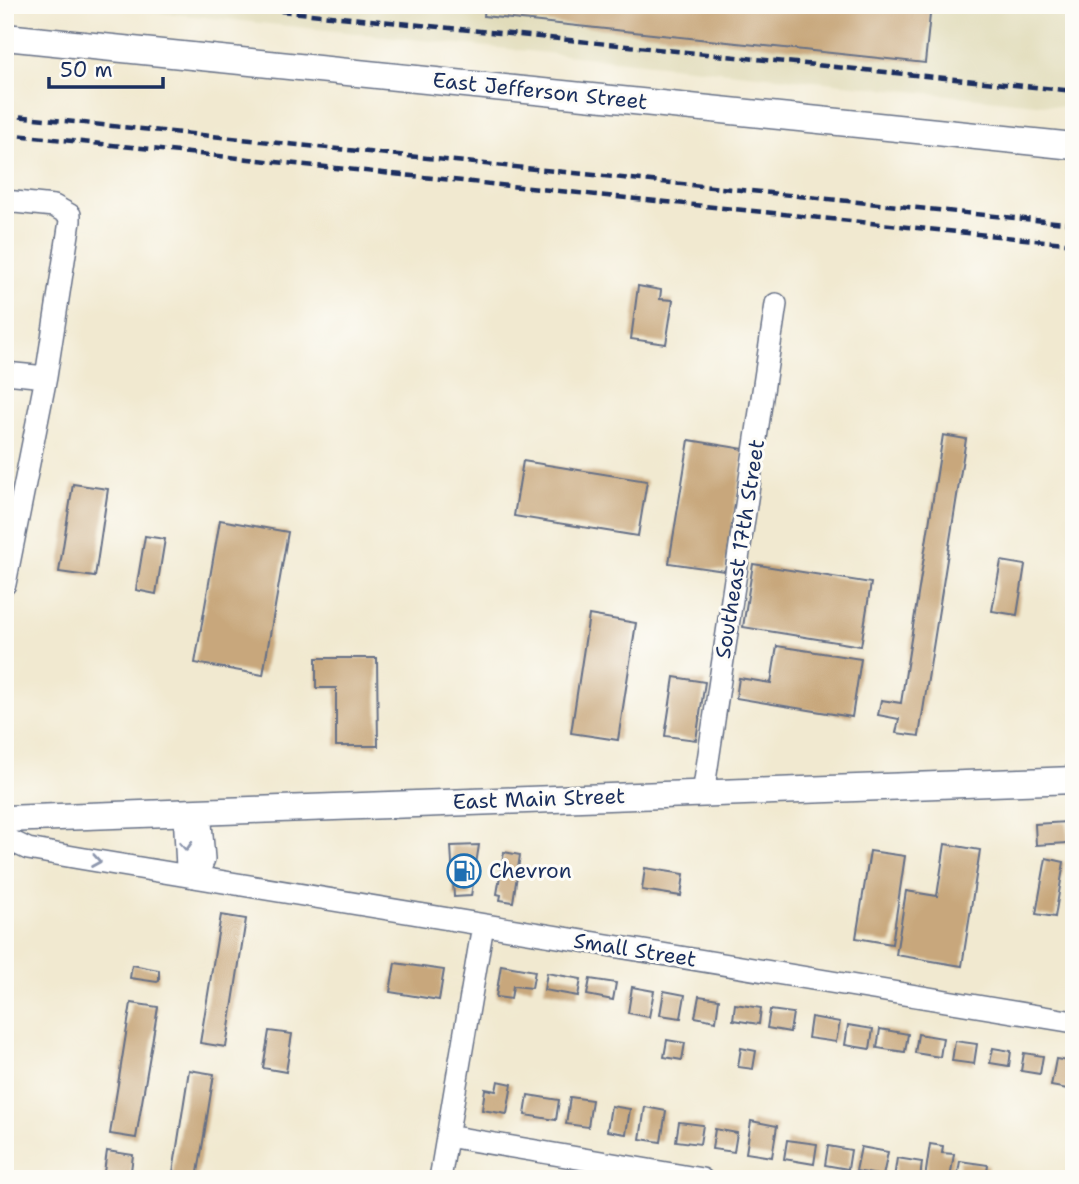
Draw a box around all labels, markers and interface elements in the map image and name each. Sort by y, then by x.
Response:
scale bar [49,46,163,90]
text: 50 m [60,56,113,84]
street label: East Jefferson Street [431,66,649,116]
street label: Southeast 17th Street [709,437,771,661]
street label: East Main Street [452,782,626,816]
one-way arrow [178,841,193,852]
fuel station icon: Chevron [445,852,483,890]
one-way arrow [90,853,102,868]
place label: Chevron [489,857,572,885]
street label: Small Street [572,926,698,974]

